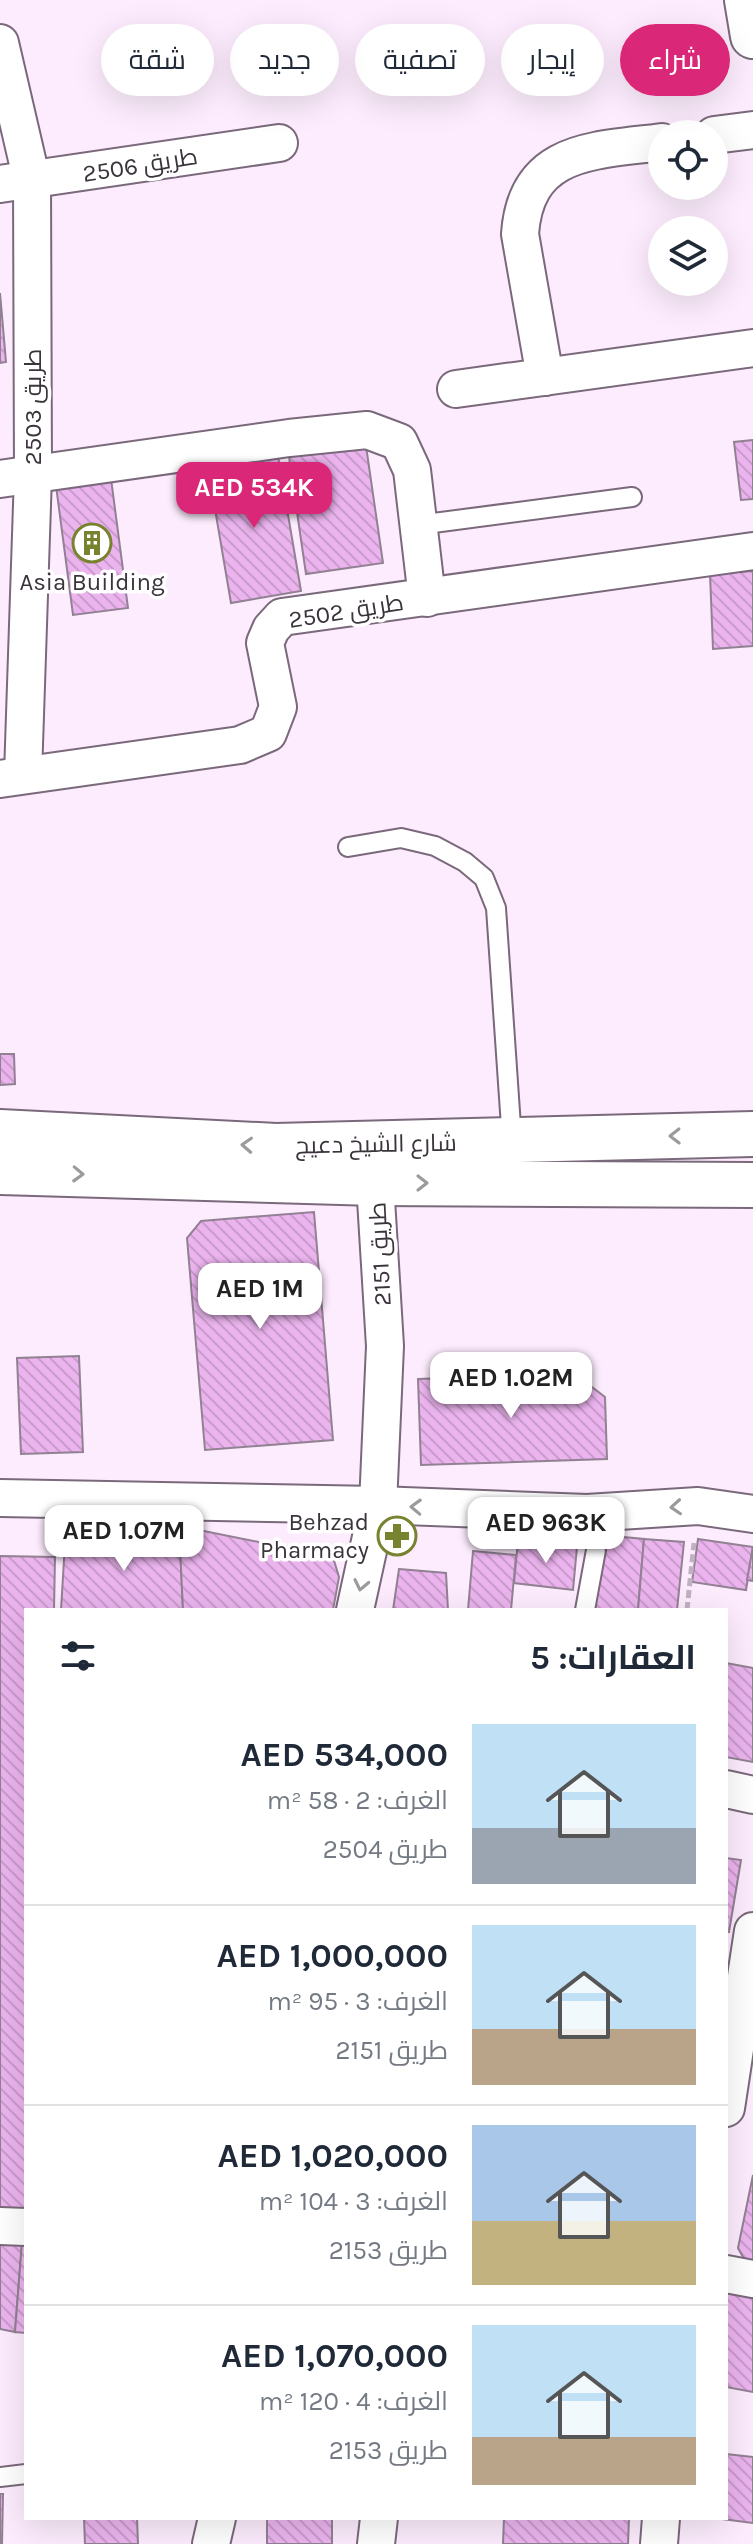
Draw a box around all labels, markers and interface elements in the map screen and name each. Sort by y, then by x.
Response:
chip: شقة [101,24,214,96]
chip: جديد [230,24,339,96]
chip: تصفية [355,24,485,96]
chip: إيجار [501,24,604,96]
chip: شراء [620,24,730,96]
map controls [648,120,728,296]
button: locate [648,120,728,200]
street label: طريق 2506 [81,142,200,189]
button: layers [648,216,728,296]
street label: طريق 2503 [19,349,48,465]
pin: AED 534K [171,462,337,530]
text: AED 534K [194,472,314,503]
building icon: Asia Building [71,522,113,564]
place label: Asia Building [19,568,165,596]
street label: طريق 2502 [286,588,406,635]
one-way arrow [668,1128,681,1145]
street label: شارع الشيخ دعيج [295,1129,457,1161]
one-way arrow [240,1136,253,1153]
one-way arrow [72,1166,85,1183]
one-way arrow [416,1174,429,1192]
street label: طريق 2151 [363,1201,398,1307]
pin: AED 1M [195,1263,325,1331]
text: AED 1M [216,1273,304,1304]
pin: AED 1.02M [419,1352,603,1420]
text: AED 1.02M [448,1362,574,1393]
pin: AED 963K [463,1497,629,1565]
one-way arrow [409,1498,422,1515]
one-way arrow [669,1499,682,1516]
pin: AED 1.07M [32,1505,216,1573]
text: AED 963K [486,1507,606,1538]
place label: Behzad Pharmacy [260,1508,369,1564]
text: AED 1.07M [63,1515,185,1546]
pharmacy icon: Behzad Pharmacy [376,1515,418,1557]
one-way arrow [353,1578,370,1592]
icon: filters [56,1634,100,1678]
text: العقارات: 5 [530,1638,696,1678]
text: AED 534,000 [241,1735,448,1775]
icon: home [536,1756,632,1852]
text: الغرف: 2 · 58 m² [267,1785,448,1816]
text: طريق 2504 [323,1834,448,1865]
text: AED 1,000,000 [216,1936,448,1976]
icon: home [536,1957,632,2053]
text: الغرف: 3 · 95 m² [267,1986,448,2017]
text: طريق 2151 [335,2035,448,2066]
text: AED 1,020,000 [217,2136,448,2176]
icon: home [536,2157,632,2253]
text: الغرف: 3 · 104 m² [259,2186,448,2217]
text: طريق 2153 [329,2235,448,2266]
text: AED 1,070,000 [221,2336,448,2376]
icon: home [536,2357,632,2453]
text: الغرف: 4 · 120 m² [259,2386,448,2417]
text: طريق 2153 [329,2435,448,2466]

